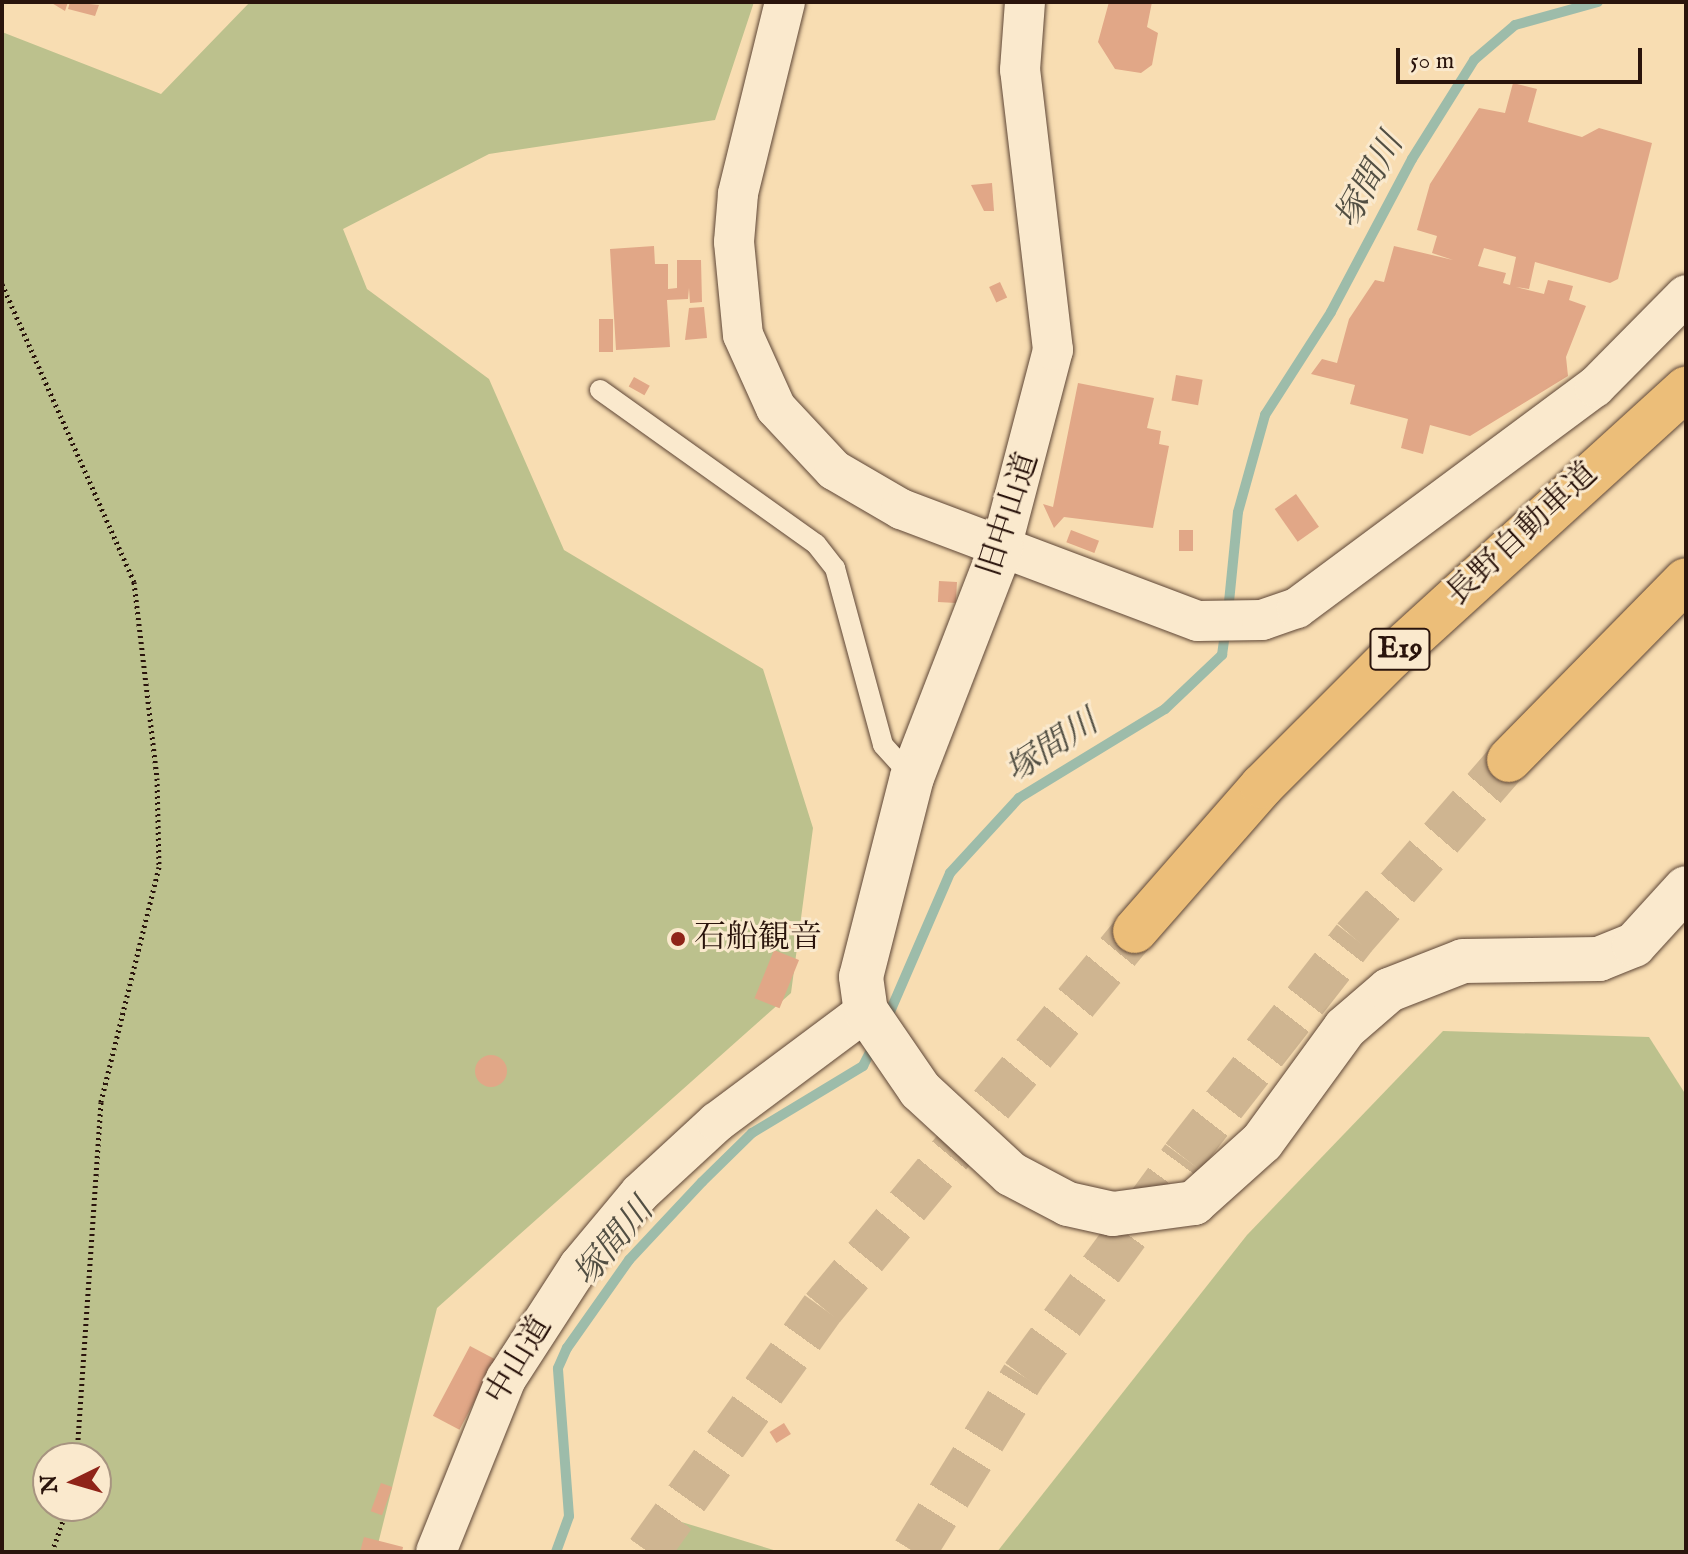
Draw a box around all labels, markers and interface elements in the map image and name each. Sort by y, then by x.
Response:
scale bar [1400,32,1646,82]
text: 50 m [1410,46,1454,77]
water label: 塚間川 [1327,127,1413,235]
street label: 旧中山道 [972,448,1048,582]
street label: 長野自動車道 [1440,455,1606,615]
road number: E19 [1368,623,1432,675]
water label: 塚間川 [998,702,1106,792]
place label: 石船観音 [694,920,822,958]
marker: 石船観音 [669,930,687,948]
water label: 塚間川 [566,1191,662,1295]
street label: 中山道 [479,1310,561,1412]
north arrow [32,1442,112,1522]
text: N [35,1473,65,1495]

